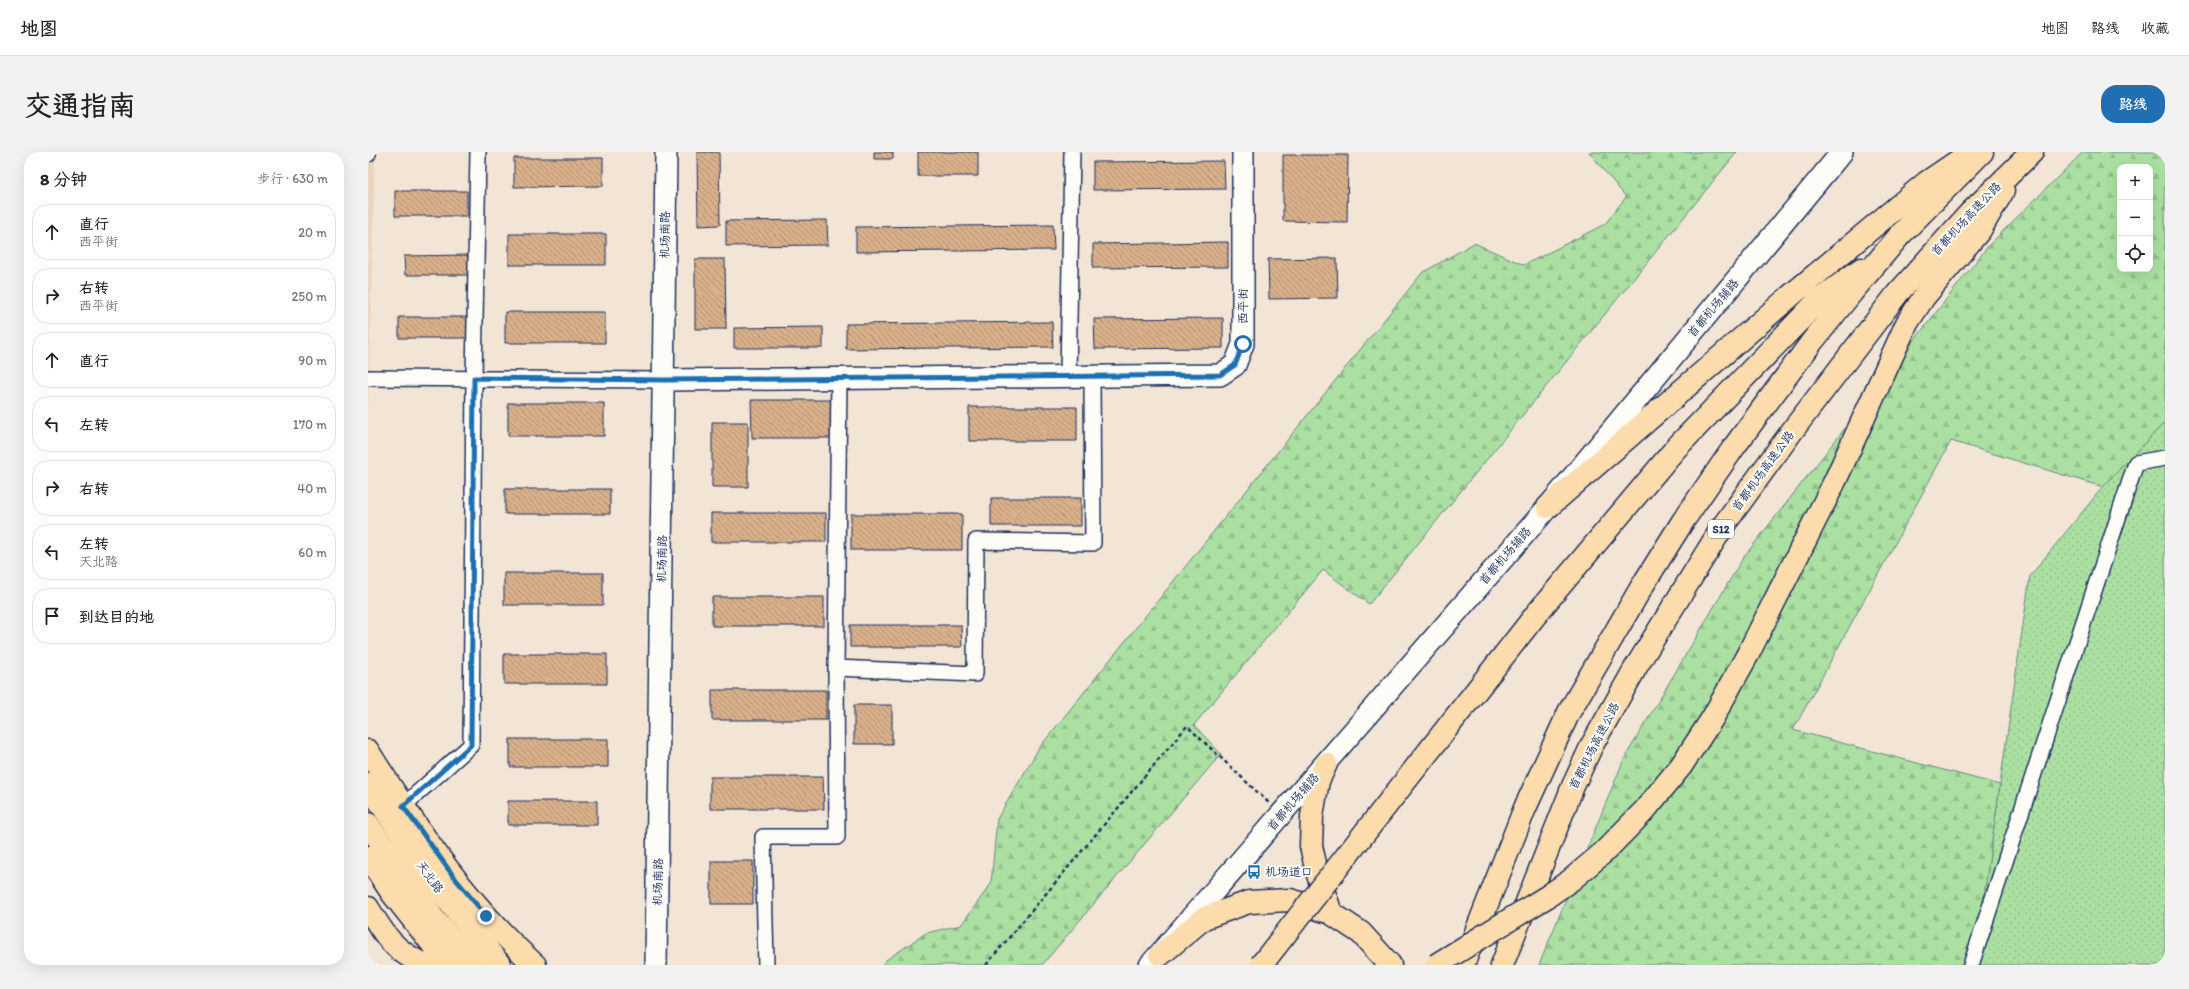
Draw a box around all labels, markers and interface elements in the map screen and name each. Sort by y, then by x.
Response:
text: 地图 [20,17,58,40]
text: 地图 [2041,20,2069,37]
text: 路线 [2091,20,2119,37]
text: 收藏 [2141,20,2169,37]
button: 路线 [2101,85,2165,123]
text: 交通指南 [24,88,136,122]
map controls [2117,164,2153,272]
button: + [2117,164,2153,200]
text: 8 分钟 [40,169,87,189]
text: 步行 · 630 m [257,171,328,186]
street label: 首都机场高速公路 [1928,179,2004,259]
button: − [2117,200,2153,236]
street label: 机场南路 [658,211,672,259]
text: 直行 [79,215,109,233]
icon: ahead [41,221,63,243]
text: 20 m [298,225,327,240]
text: 西平街 [79,234,118,249]
button: locate [2117,236,2153,272]
street label: 首都机场辅路 [1684,276,1742,340]
text: 右转 [79,279,109,297]
icon: right [41,285,63,307]
street label: 西平街 [1236,288,1250,324]
text: 250 m [291,289,327,304]
text: 西平街 [79,298,118,313]
route start [1234,335,1252,353]
icon: ahead [41,349,63,371]
text: 直行 [79,352,109,370]
text: 90 m [298,353,327,368]
icon: left [41,413,63,435]
text: 左转 [79,416,109,434]
text: 170 m [293,417,327,432]
street label: 首都机场高速公路 [1729,428,1797,514]
icon: right [41,477,63,499]
text: 右转 [79,480,109,498]
text: 40 m [297,481,327,496]
road number: S12 [1708,520,1734,538]
street label: 首都机场辅路 [1476,524,1534,588]
text: 左转 [79,535,109,553]
street label: 机场南路 [655,535,669,583]
icon: left [41,541,63,563]
text: 60 m [298,545,327,560]
text: 天北路 [79,554,118,569]
icon: arrive [41,605,63,627]
text: 到达目的地 [79,608,154,626]
street label: 首都机场高速公路 [1566,700,1622,792]
street label: 首都机场辅路 [1264,770,1322,834]
street label: 天北路 [414,858,446,896]
street label: 机场南路 [651,858,665,906]
bus stop icon: 机场道口 [1246,864,1262,880]
place label: 机场道口 [1265,865,1313,879]
route end [477,907,495,925]

